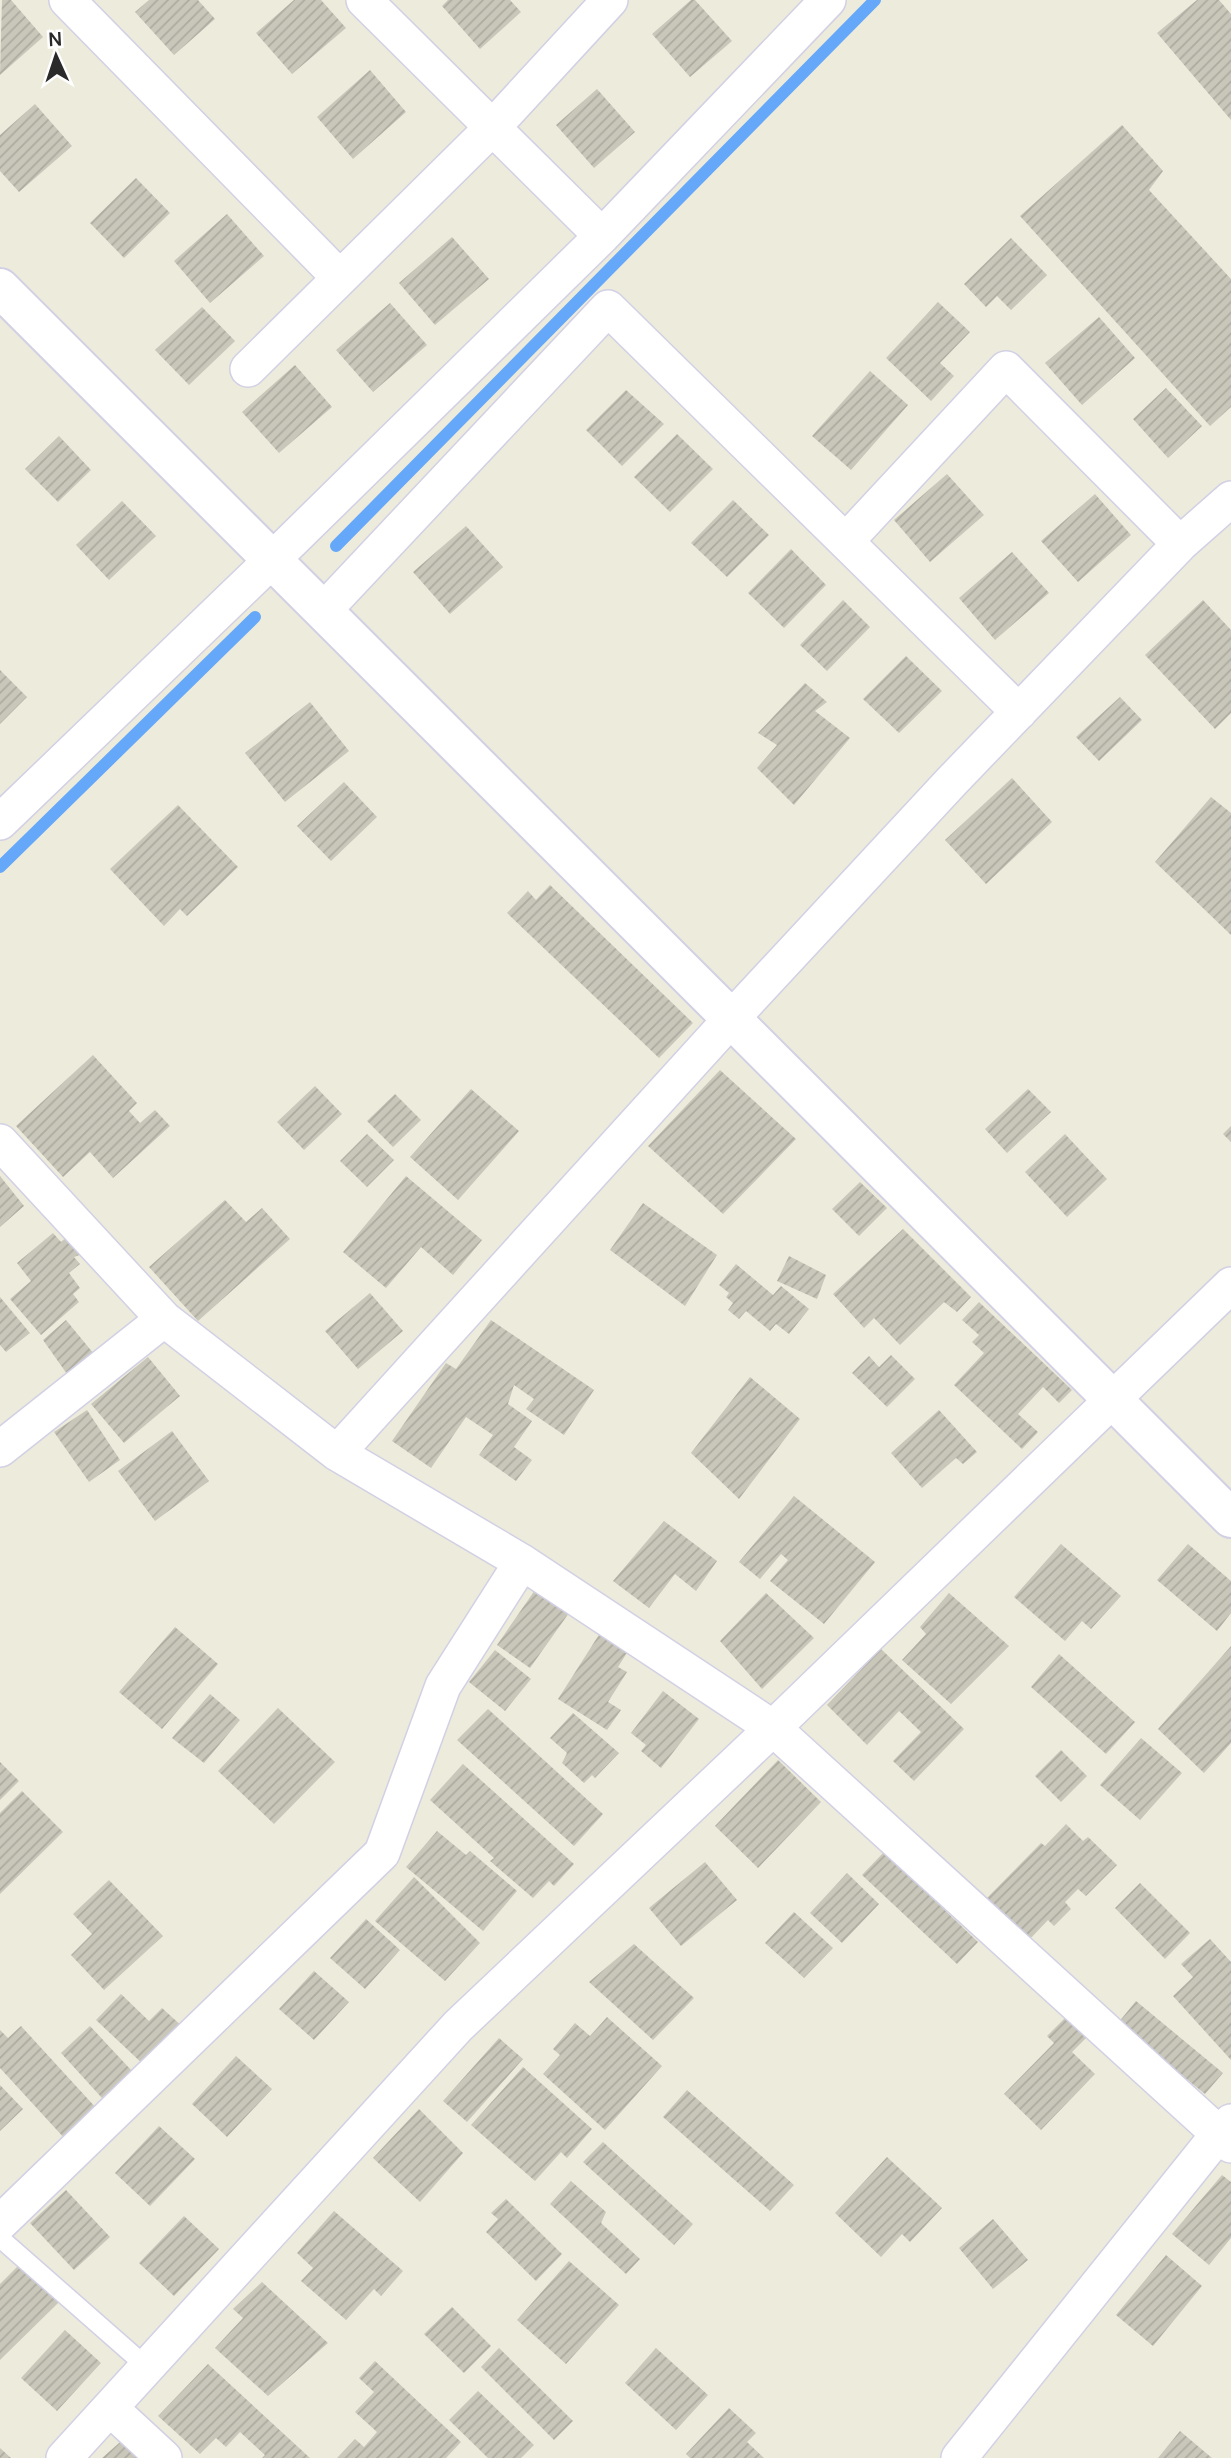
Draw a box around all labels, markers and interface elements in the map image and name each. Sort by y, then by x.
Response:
north arrow [21,21,91,91]
text: N [48,26,63,52]

